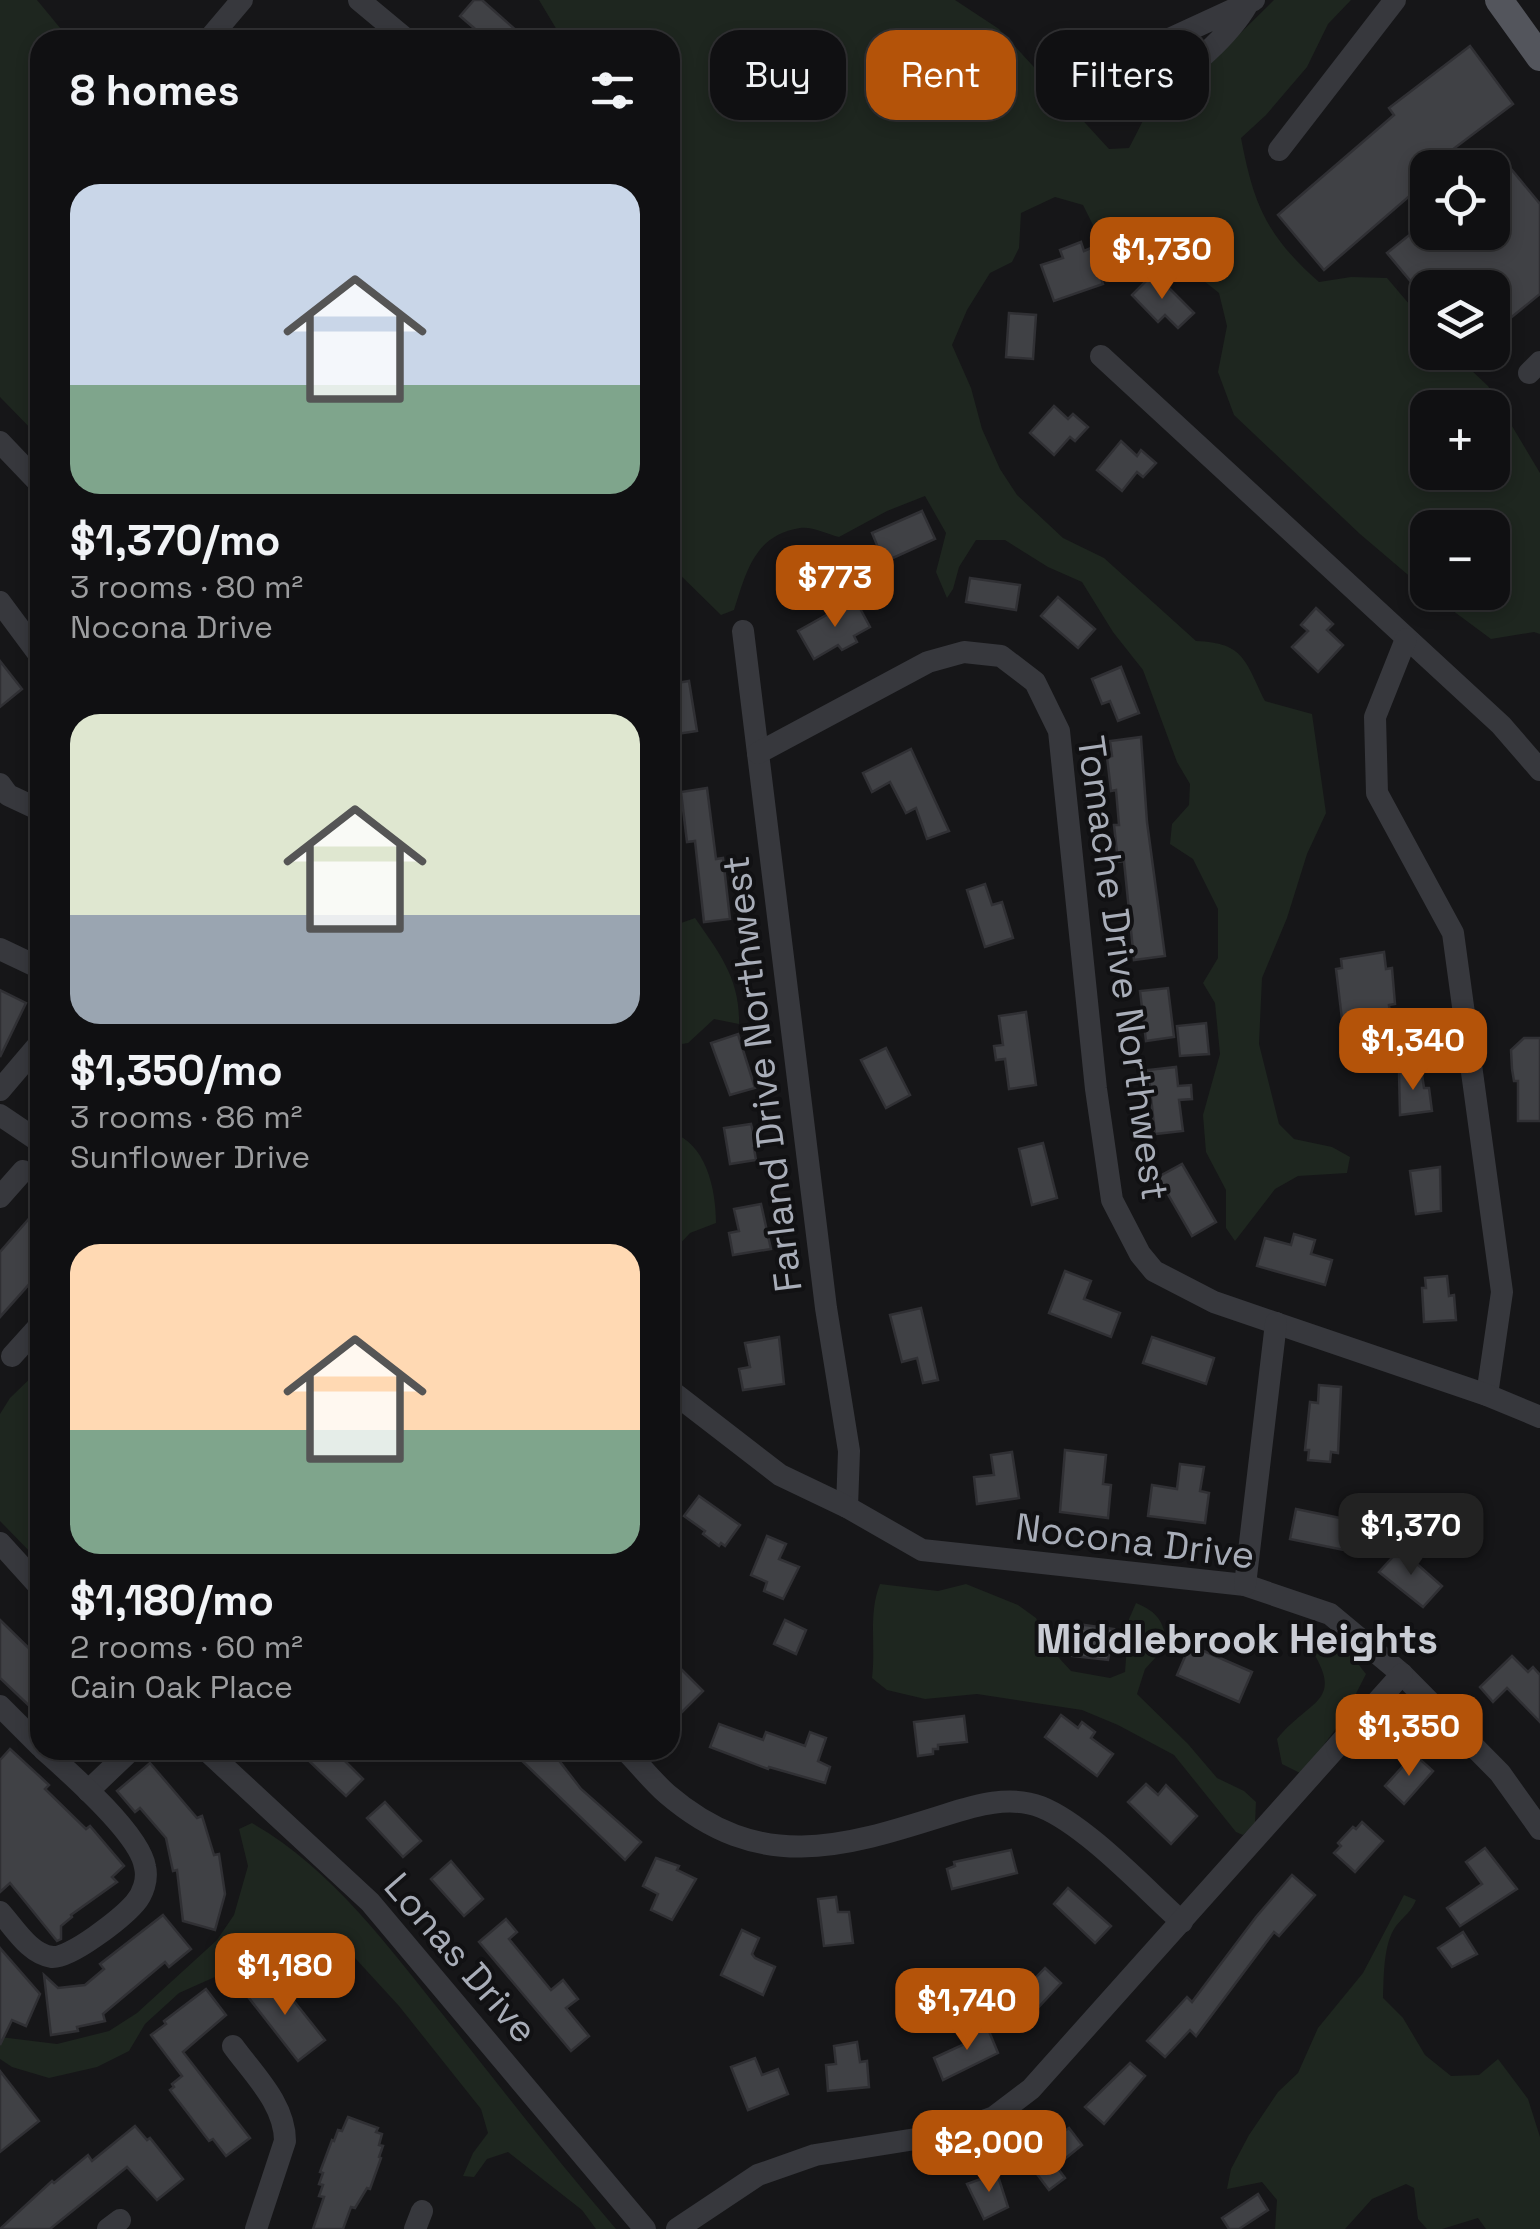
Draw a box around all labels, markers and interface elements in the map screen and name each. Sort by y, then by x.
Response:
chip: Buy [710,30,846,120]
chip: Rent [866,30,1016,120]
chip: Filters [1036,30,1209,120]
icon: filters [585,63,640,118]
text: 8 homes [70,64,240,117]
map controls [1410,150,1510,610]
button: locate [1410,150,1510,250]
pin: $1,730 [1081,217,1243,302]
text: $1,730 [1112,229,1212,269]
icon: home [265,249,445,429]
button: layers [1410,270,1510,370]
button: + [1410,390,1510,490]
button: − [1410,510,1510,610]
text: $1,370/mo [70,514,281,567]
pin: $773 [776,545,894,630]
text: $773 [798,557,872,597]
text: 3 rooms · 80 m² [70,567,303,607]
text: Nocona Drive [70,607,273,647]
street label: Tomache Drive Northwest [1067,733,1179,1203]
icon: home [265,779,445,959]
street label: Farland Drive Northwest [711,853,813,1295]
pin: $1,340 [1332,1008,1494,1093]
text: $1,340 [1361,1020,1465,1060]
text: $1,350/mo [70,1044,283,1097]
text: 3 rooms · 86 m² [70,1097,302,1137]
text: Sunflower Drive [70,1137,310,1177]
icon: home [265,1309,445,1489]
pin: $1,370 [1330,1493,1492,1578]
street label: Nocona Drive [1013,1503,1257,1579]
text: $1,370 [1360,1505,1462,1545]
text: $1,180/mo [70,1574,274,1627]
district label: Middlebrook Heights [1036,1614,1438,1665]
text: 2 rooms · 60 m² [70,1627,303,1667]
text: Cain Oak Place [70,1667,293,1707]
pin: $1,350 [1328,1694,1490,1779]
text: $1,350 [1358,1706,1460,1746]
street label: Lonas Drive [374,1863,548,2053]
pin: $1,180 [204,1933,366,2018]
text: $1,180 [237,1945,333,1985]
pin: $1,740 [886,1968,1048,2053]
text: $1,740 [917,1980,1017,2020]
pin: $2,000 [908,2110,1070,2195]
text: $2,000 [934,2122,1044,2162]

